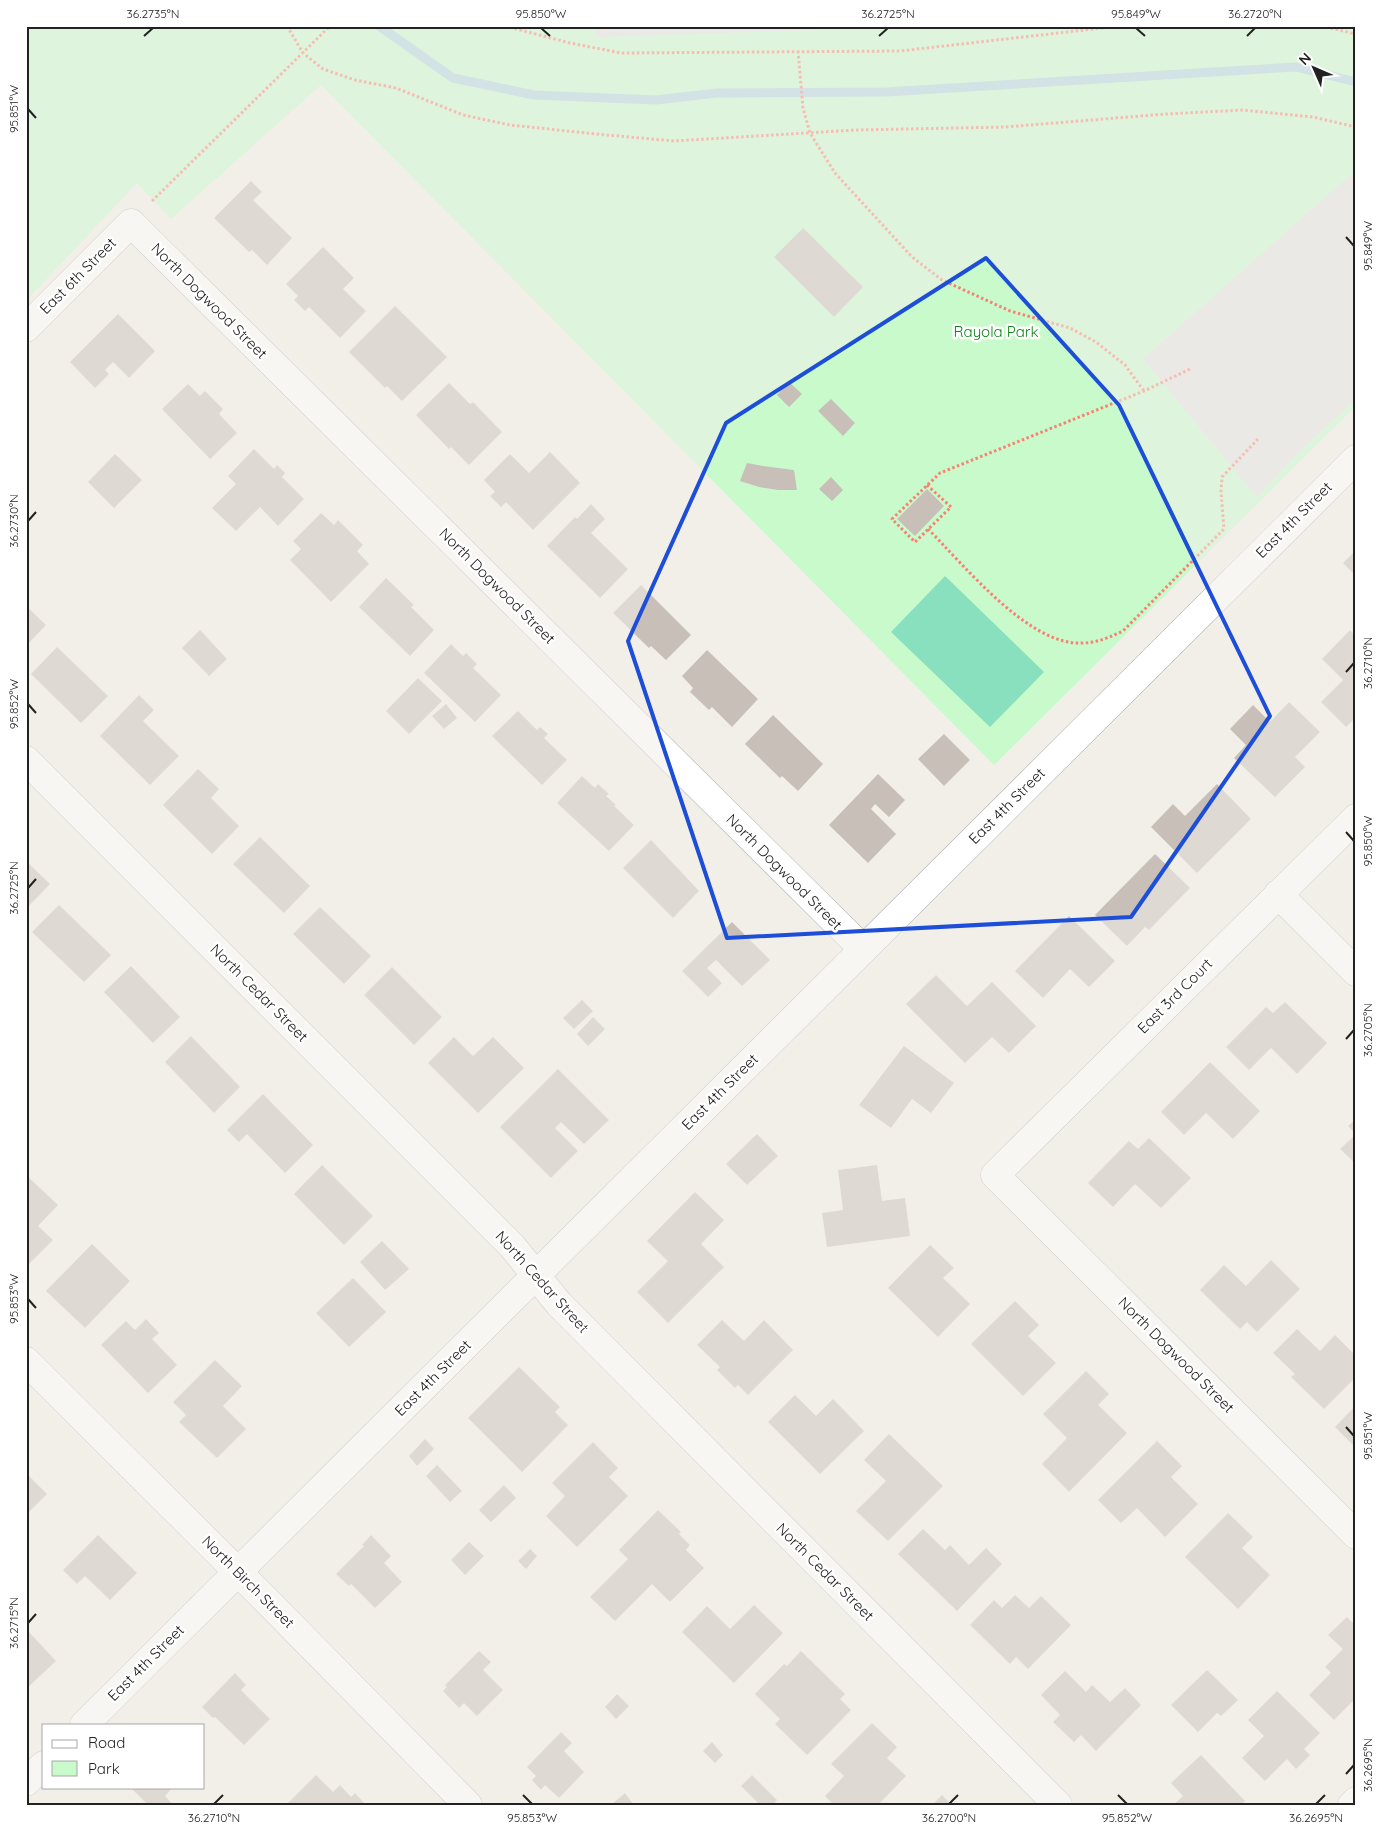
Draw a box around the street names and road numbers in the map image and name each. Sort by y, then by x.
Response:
street label: East 6th Street [35,233,120,318]
street label: North Dogwood Street [147,239,271,363]
street label: East 4th Street [1251,477,1336,562]
street label: North Dogwood Street [435,524,559,648]
street label: East 4th Street [964,763,1049,848]
street label: North Dogwood Street [722,810,846,934]
street label: North Cedar Street [206,940,312,1046]
street label: East 3rd Court [1133,954,1216,1037]
street label: East 4th Street [677,1049,762,1134]
street label: North Cedar Street [492,1227,593,1337]
street label: North Dogwood Street [1114,1293,1238,1417]
street label: East 4th Street [390,1335,475,1420]
street label: North Cedar Street [772,1519,878,1625]
street label: North Birch Street [198,1531,299,1632]
street label: East 4th Street [103,1620,188,1705]

